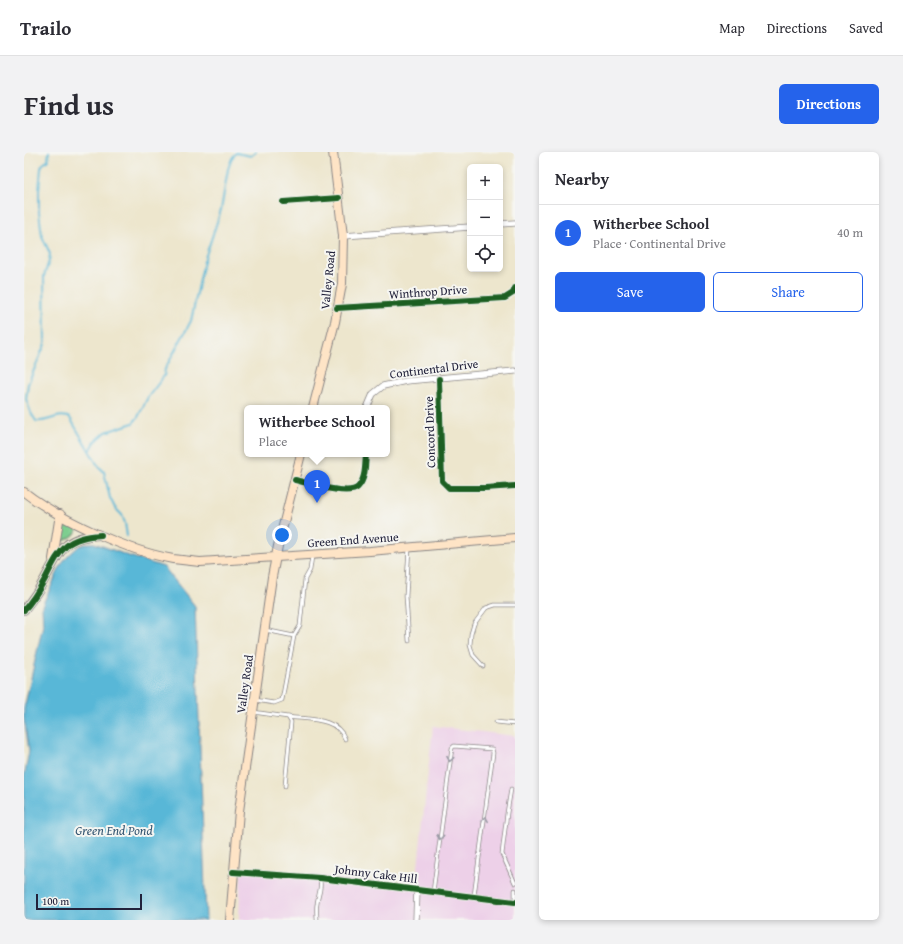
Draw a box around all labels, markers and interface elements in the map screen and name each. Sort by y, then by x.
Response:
text: Trailo [20,14,71,42]
text: Map [719,18,745,38]
text: Directions [767,18,827,38]
text: Saved [849,18,883,38]
text: Find us [24,84,114,125]
button: Directions [779,84,879,124]
map controls [467,164,503,272]
button: + [467,164,503,200]
text: Nearby [555,166,609,191]
button: − [467,200,503,236]
text: Witherbee School [593,213,710,234]
text: 1 [565,223,571,242]
text: 40 m [837,223,863,242]
text: Place · Continental Drive [593,234,726,253]
button: locate [467,236,503,272]
street label: Valley Road [316,249,339,310]
button: Save [555,272,705,312]
button: Share [713,272,863,312]
street label: Winthrop Drive [388,280,468,303]
street label: Continental Drive [389,355,479,382]
street label: Concord Drive [420,396,439,468]
popup [244,405,390,457]
text: Witherbee School [259,411,375,432]
text: Place [259,432,287,451]
pin: 1 [304,470,330,503]
your location [272,525,292,545]
street label: Green End Avenue [307,528,399,551]
street label: Valley Road [232,653,257,714]
one-way arrow [446,756,455,762]
one-way arrow [480,816,489,823]
water label: Green End Pond [75,821,153,840]
one-way arrow [436,834,445,840]
street label: Johnny Cake Hill [332,860,419,887]
scale bar [36,892,142,911]
text: 100 m [42,893,69,909]

